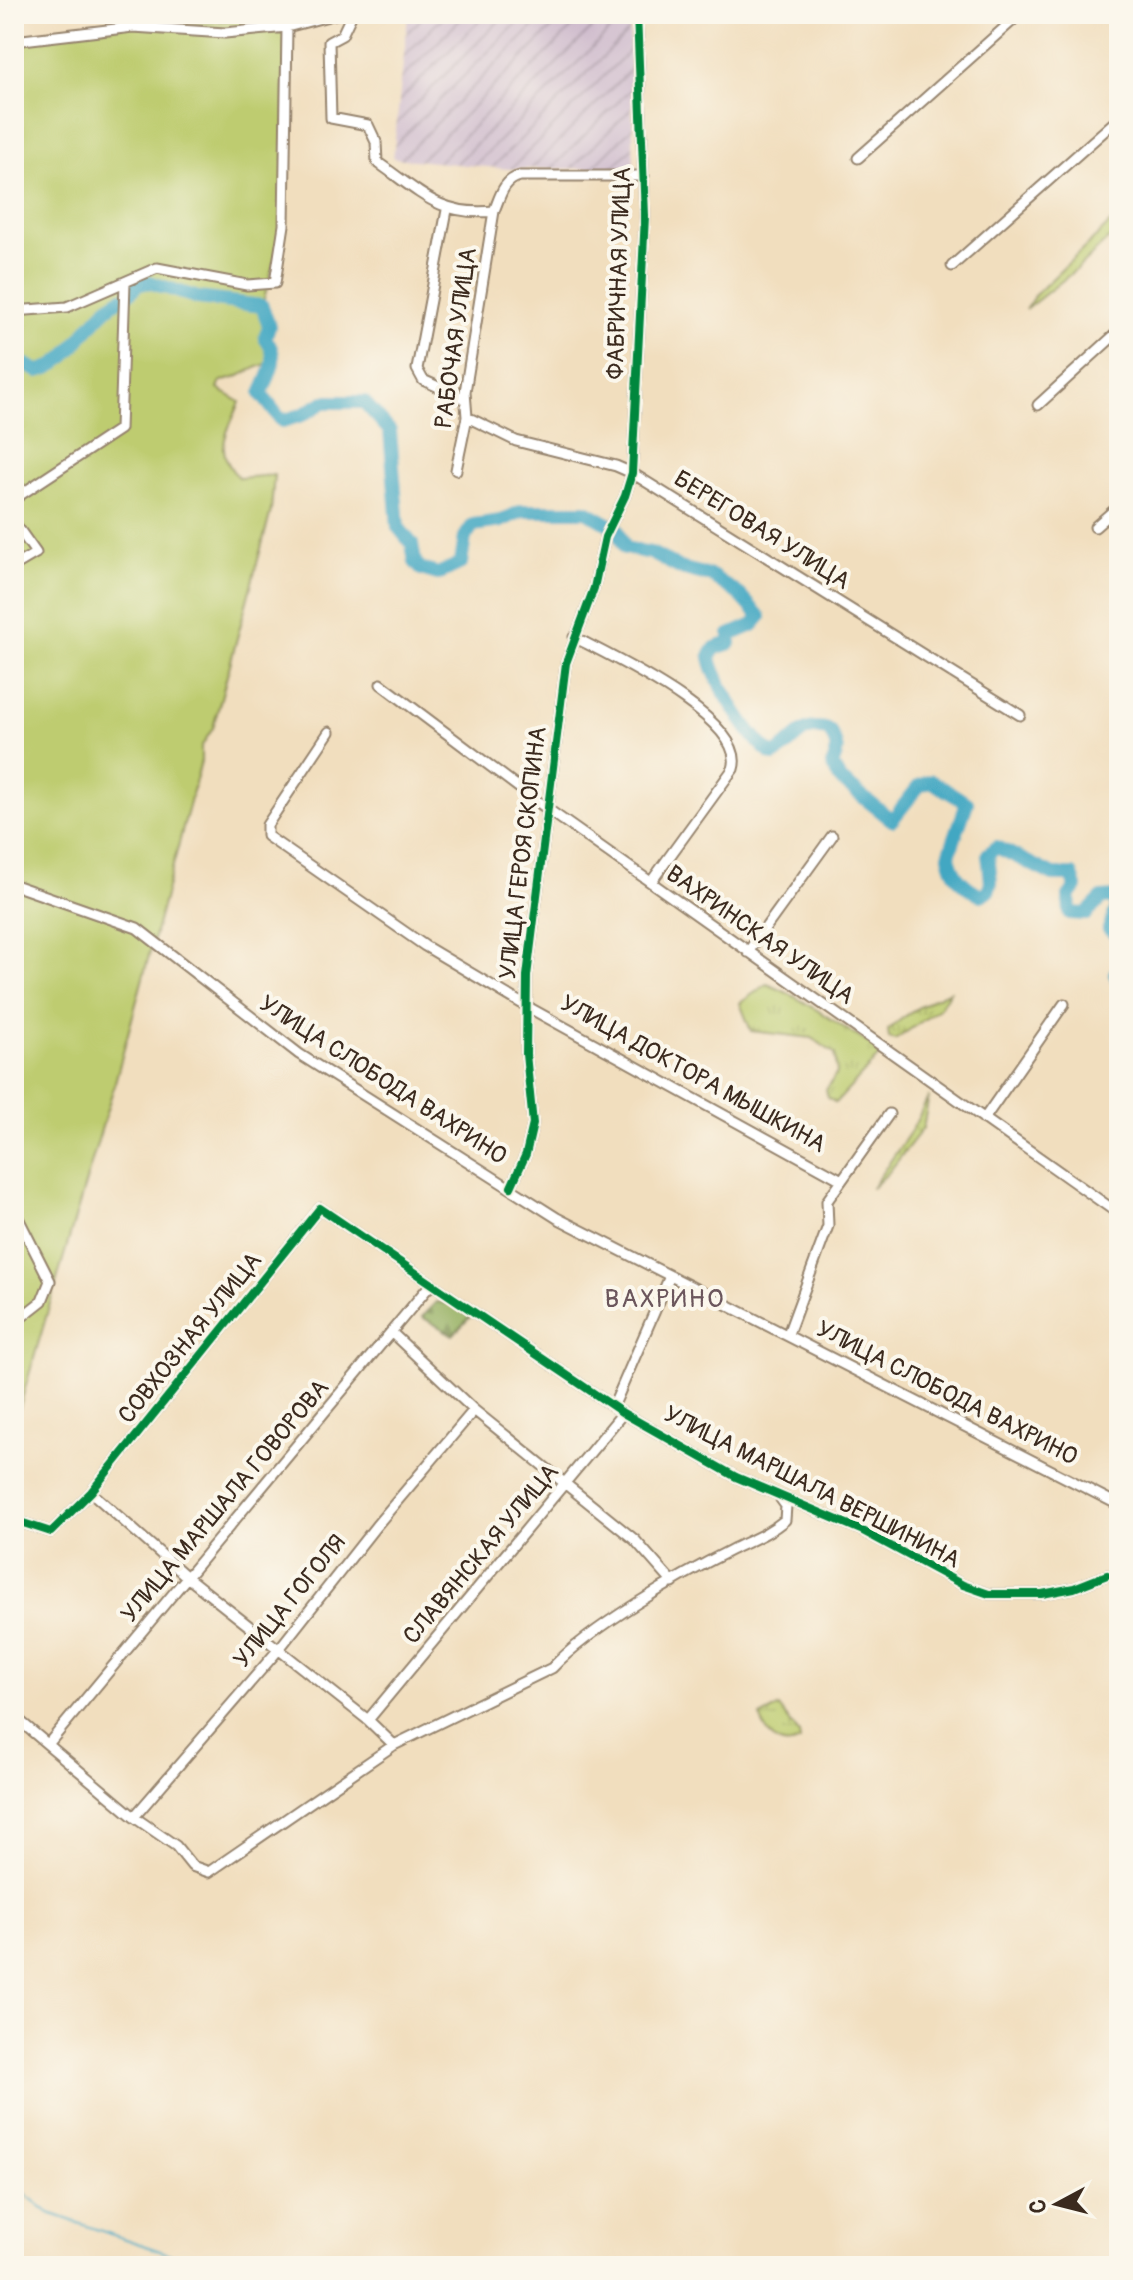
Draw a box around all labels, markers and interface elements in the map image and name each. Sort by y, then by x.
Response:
street label: ФАБРИЧНАЯ УЛИЦА [601,166,637,380]
street label: РАБОЧАЯ УЛИЦА [429,246,483,430]
street label: БЕРЕГОВАЯ УЛИЦА [669,464,855,596]
street label: УЛИЦА ГЕРОЯ СКОПИНА [493,725,553,981]
street label: ВАХРИНСКАЯ УЛИЦА [660,859,860,1011]
street label: УЛИЦА СЛОБОДА ВАХРИНО [254,989,512,1171]
street label: УЛИЦА ДОКТОРА МЫШКИНА [555,989,831,1159]
street label: СОВХОЗНАЯ УЛИЦА [112,1247,268,1429]
district label: ВАХРИНО [604,1283,726,1315]
street label: УЛИЦА СЛОБОДА ВАХРИНО [812,1314,1082,1472]
street label: УЛИЦА МАРШАЛА ГОВОРОВА [115,1374,335,1628]
street label: УЛИЦА МАРШАЛА ВЕРШИНИНА [659,1399,965,1575]
street label: СЛАВЯНСКАЯ УЛИЦА [397,1458,565,1650]
street label: УЛИЦА ГОГОЛЯ [228,1529,352,1673]
north arrow [1017,2164,1097,2244]
text: С [1023,2197,1053,2215]

